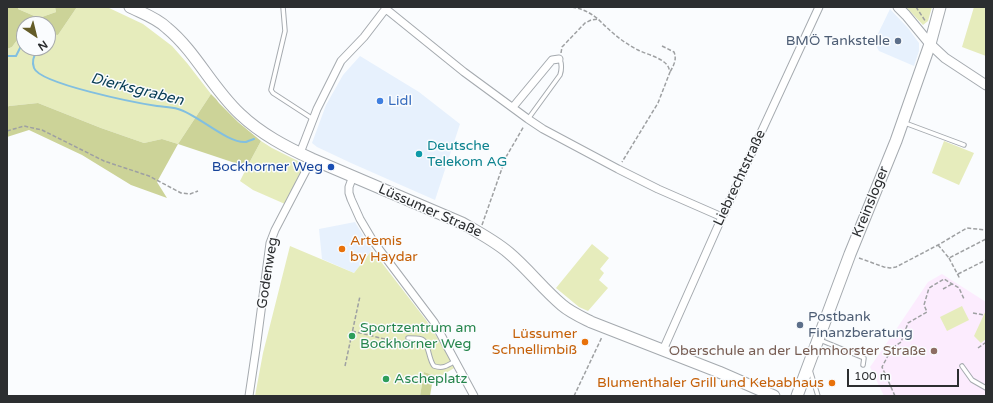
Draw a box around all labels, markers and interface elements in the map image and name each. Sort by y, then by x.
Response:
north arrow [16,16,56,56]
place label: BMÖ Tankstelle [786,33,890,49]
marker: BMÖ Tankstelle [893,36,903,46]
text: N [35,38,50,53]
water label: Dierksgraben [89,70,185,110]
place label: Lidl [388,93,412,109]
marker: Lidl [375,96,385,106]
street label: Liebrechtstraße [710,127,770,229]
place label: Deutsche Telekom AG [427,138,507,170]
marker: Deutsche Telekom AG [414,149,424,159]
place label: Bockhorner Weg [212,159,323,175]
marker: Bockhorner Weg [326,162,336,172]
street label: Kreinsloger [849,164,893,240]
street label: Lüssumer Straße [376,181,484,241]
place label: Artemis by Haydar [350,233,418,266]
street label: Godenweg [254,236,282,310]
marker: Artemis by Haydar [337,244,347,254]
place label: Postbank Finanzberatung [808,309,913,342]
place label: Sportzentrum am Bockhorner Weg [360,320,476,352]
marker: Postbank Finanzberatung [795,320,805,330]
place label: Lüssumer Schnellimbiß [492,326,577,358]
marker: Sportzentrum am Bockhorner Weg [347,331,357,341]
marker: Lüssumer Schnellimbiß [580,337,590,347]
place label: Oberschule an der Lehmhorster Straße [669,343,926,359]
marker: Oberschule an der Lehmhorster Straße [929,346,939,356]
scale bar [849,361,961,387]
text: 100 m [854,369,891,383]
place label: Ascheplatz [394,371,467,387]
marker: Ascheplatz [381,374,391,384]
place label: Blumenthaler Grill und Kebabhaus [597,375,824,391]
marker: Blumenthaler Grill und Kebabhaus [827,378,837,388]

